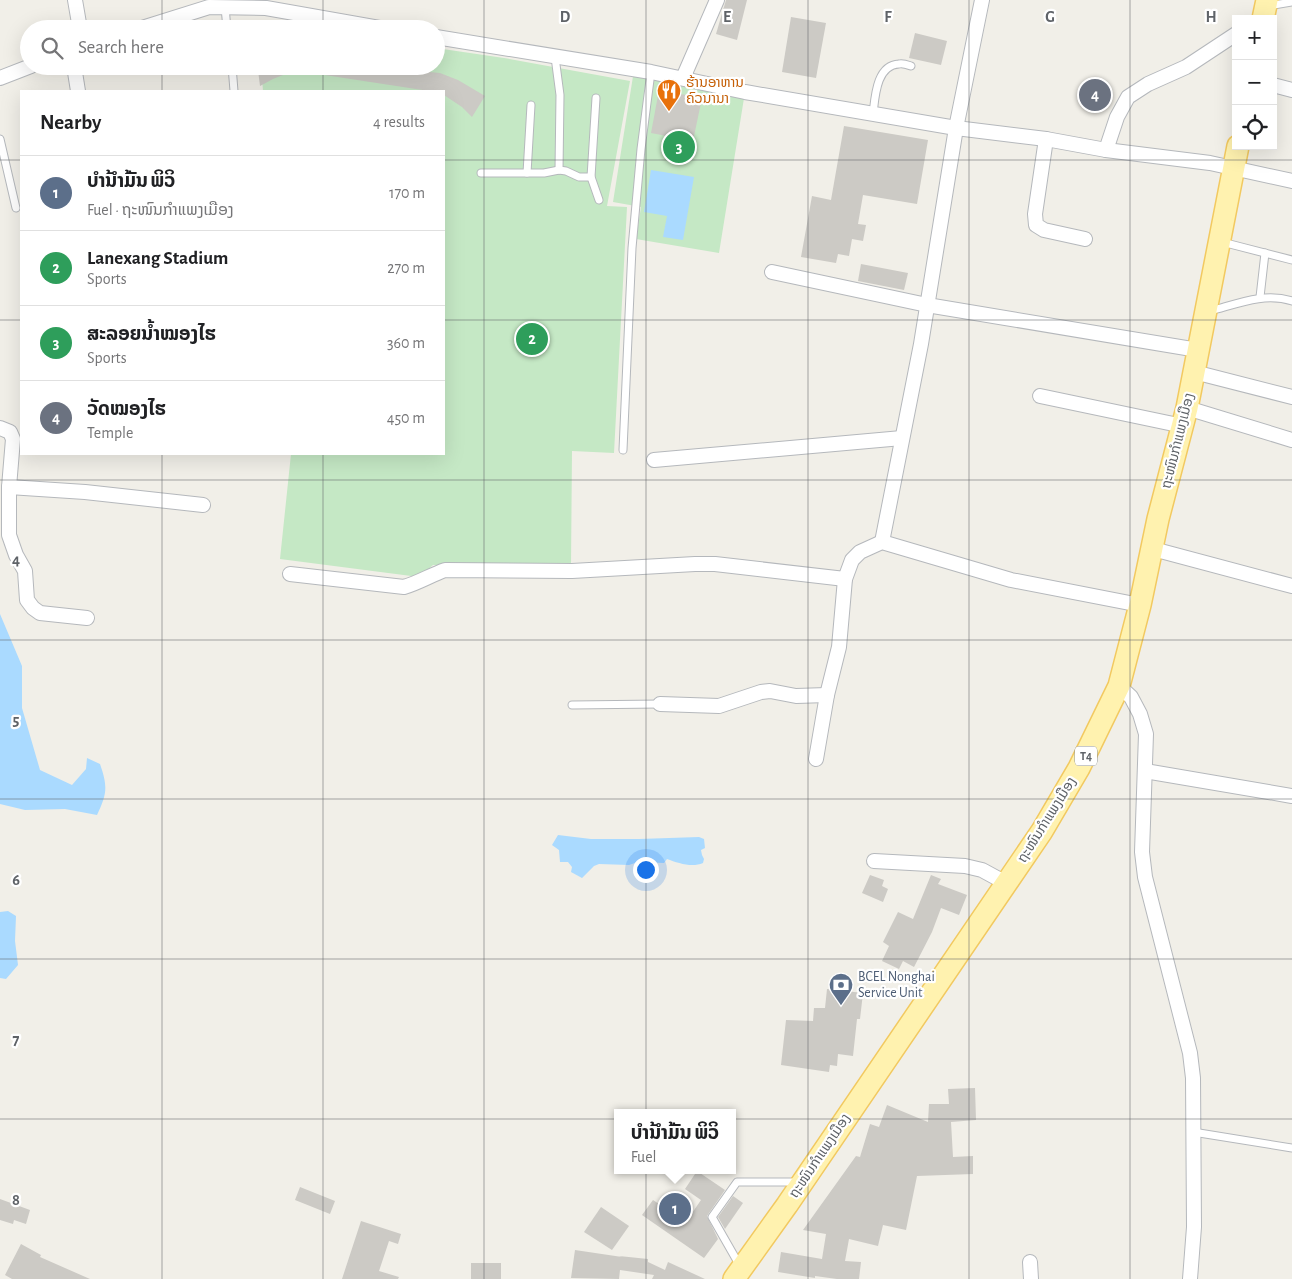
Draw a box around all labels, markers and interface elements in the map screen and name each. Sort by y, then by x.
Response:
text: D [560,9,571,25]
text: E [723,9,731,25]
text: F [884,9,892,25]
text: G [1045,9,1055,25]
text: H [1205,9,1217,25]
map controls [1232,15,1277,150]
button: + [1232,15,1277,60]
search box [20,20,445,75]
icon: search [38,34,66,62]
text: Search here [78,38,164,57]
button: − [1232,60,1277,105]
place label: ຮ້ານອາຫານ ຄົວນານາ [686,75,744,106]
pin: 4 [1079,76,1111,114]
restaurant icon: ຮ້ານອາຫານ ຄົວນານາ [656,78,682,112]
button: locate [1232,105,1277,150]
text: Nearby [40,112,101,133]
text: 4 results [373,114,425,130]
pin: 3 [663,128,695,166]
text: ບຳ້ນຳ້ມັນ ພິວິ [87,172,175,191]
text: 1 [53,185,59,201]
text: 170 m [389,185,425,201]
text: Fuel · ຖະໜົນກຳແພງເມືອງ [87,202,234,218]
text: Lanexang Stadium [87,249,228,268]
text: 2 [52,260,60,276]
text: 270 m [387,260,425,276]
text: Sports [87,271,127,287]
pin: 2 [516,320,548,358]
text: ສະລອຍນ້ຳໝອງໄຮ [87,325,216,344]
text: 3 [53,335,59,351]
text: 360 m [387,335,425,351]
text: Sports [87,350,127,366]
street label: ຖະໜົນກຳແພງເມືອງ [1158,391,1197,490]
text: ວັດໝອງໄຮ [87,400,166,419]
text: 4 [52,410,60,426]
text: 450 m [387,410,425,426]
text: Temple [87,425,133,441]
text: 4 [12,552,20,568]
text: 5 [13,712,20,728]
road number: T4 [1075,746,1097,766]
street label: ຖະໜົນກຳແພງເມືອງ [1014,774,1079,865]
your location [633,857,659,883]
text: 6 [12,872,20,888]
place label: BCEL Nonghai Service Unit [858,970,935,1000]
bank icon: BCEL Nonghai Service Unit [828,972,854,1006]
text: 7 [13,1032,20,1048]
popup [614,1109,736,1174]
street label: ຖະໜົນກຳແພງເມືອງ [786,1111,853,1201]
text: ບຳ້ນຳ້ມັນ ພິວິ [631,1124,719,1143]
text: Fuel [631,1149,656,1165]
pin: 1 [659,1190,691,1228]
text: 8 [12,1192,20,1208]

